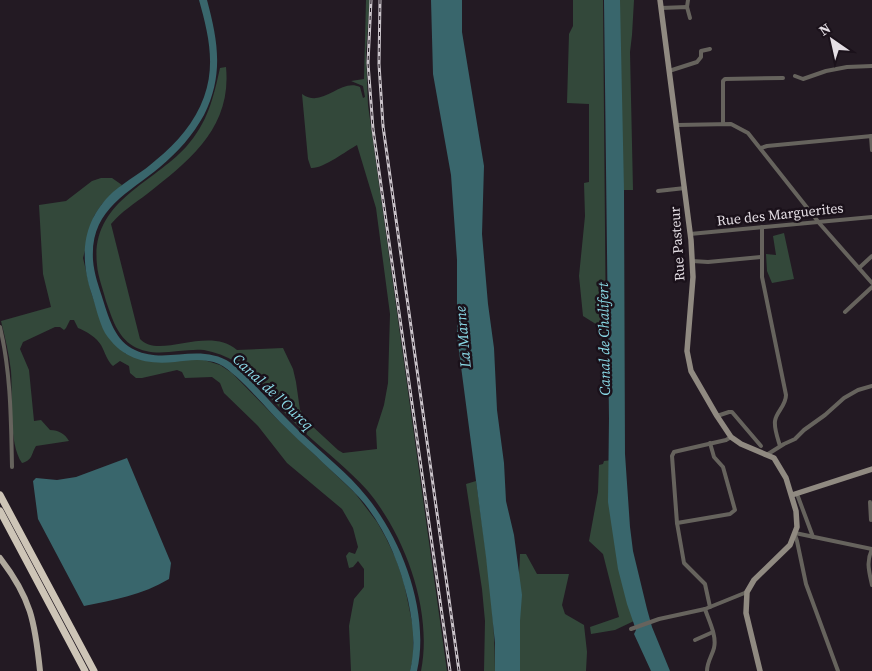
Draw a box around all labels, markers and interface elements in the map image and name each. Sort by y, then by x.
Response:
north arrow [807,15,857,65]
text: N [815,18,835,40]
street label: Rue des Marguerites [716,197,844,231]
street label: Rue Pasteur [664,206,690,282]
water label: Canal de Chalifert [592,281,615,396]
water label: La Marne [449,305,476,370]
water label: Canal de l'Ourcq [228,349,318,435]

